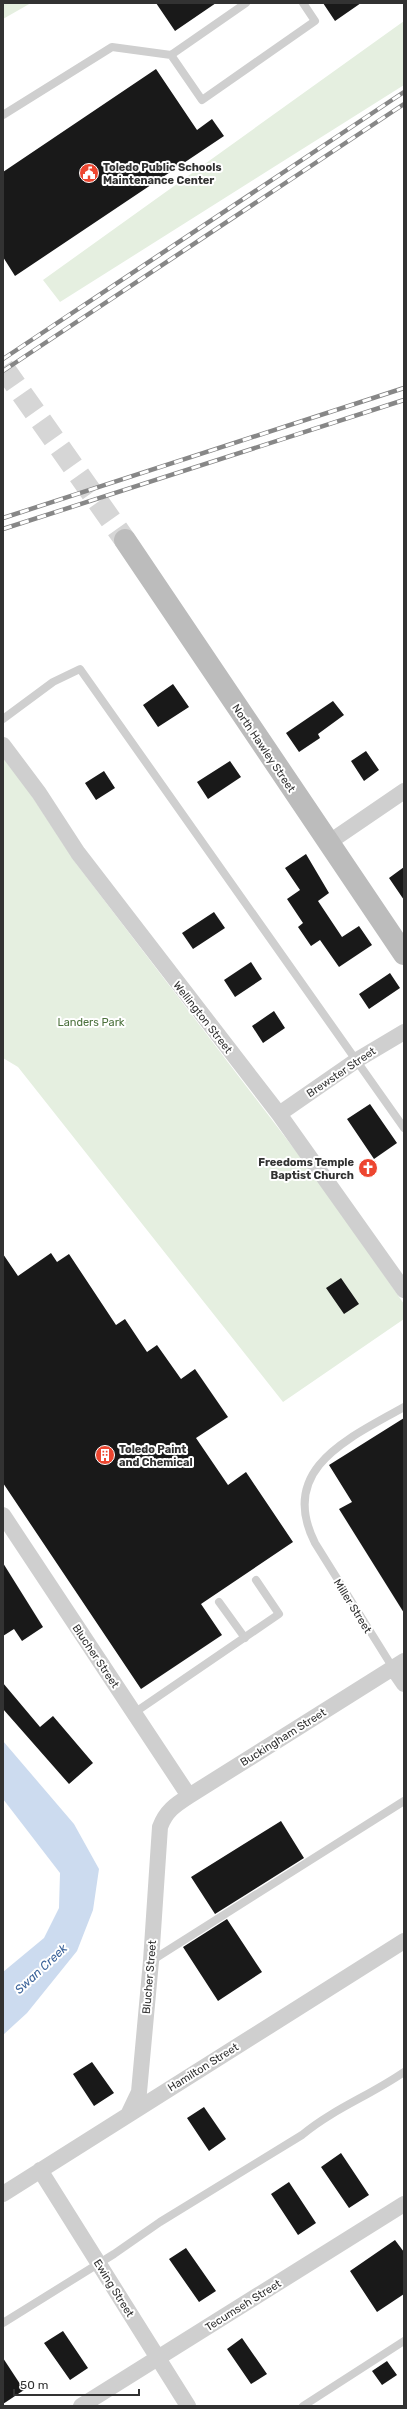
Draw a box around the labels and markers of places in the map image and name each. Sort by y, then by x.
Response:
place label: Toledo Public Schools Maintenance Center [103,161,222,187]
public building icon: Toledo Public Schools Maintenance Center [78,162,100,184]
place label: Freedoms Temple Baptist Church [258,1156,354,1182]
church icon: Freedoms Temple Baptist Church [357,1157,379,1179]
place label: Toledo Paint and Chemical [119,1443,193,1469]
building icon: Toledo Paint and Chemical [94,1444,116,1466]

